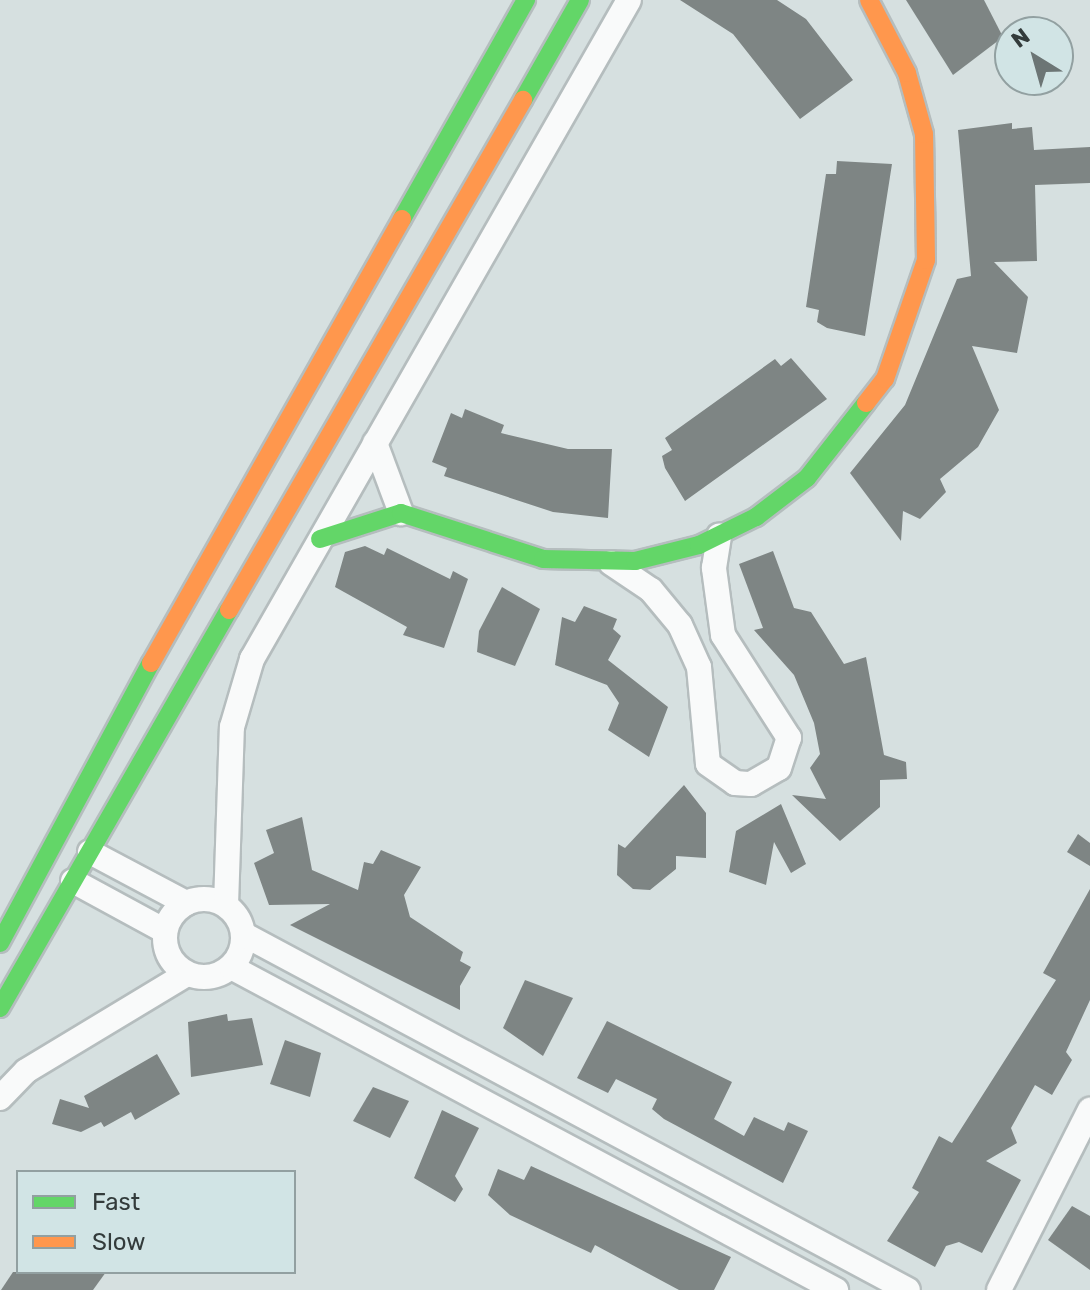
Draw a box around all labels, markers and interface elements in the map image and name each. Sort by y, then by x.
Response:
north arrow [994,16,1074,96]
text: N [1006,22,1035,54]
legend [16,1170,296,1274]
text: Fast [92,1188,140,1216]
text: Slow [92,1228,145,1256]

